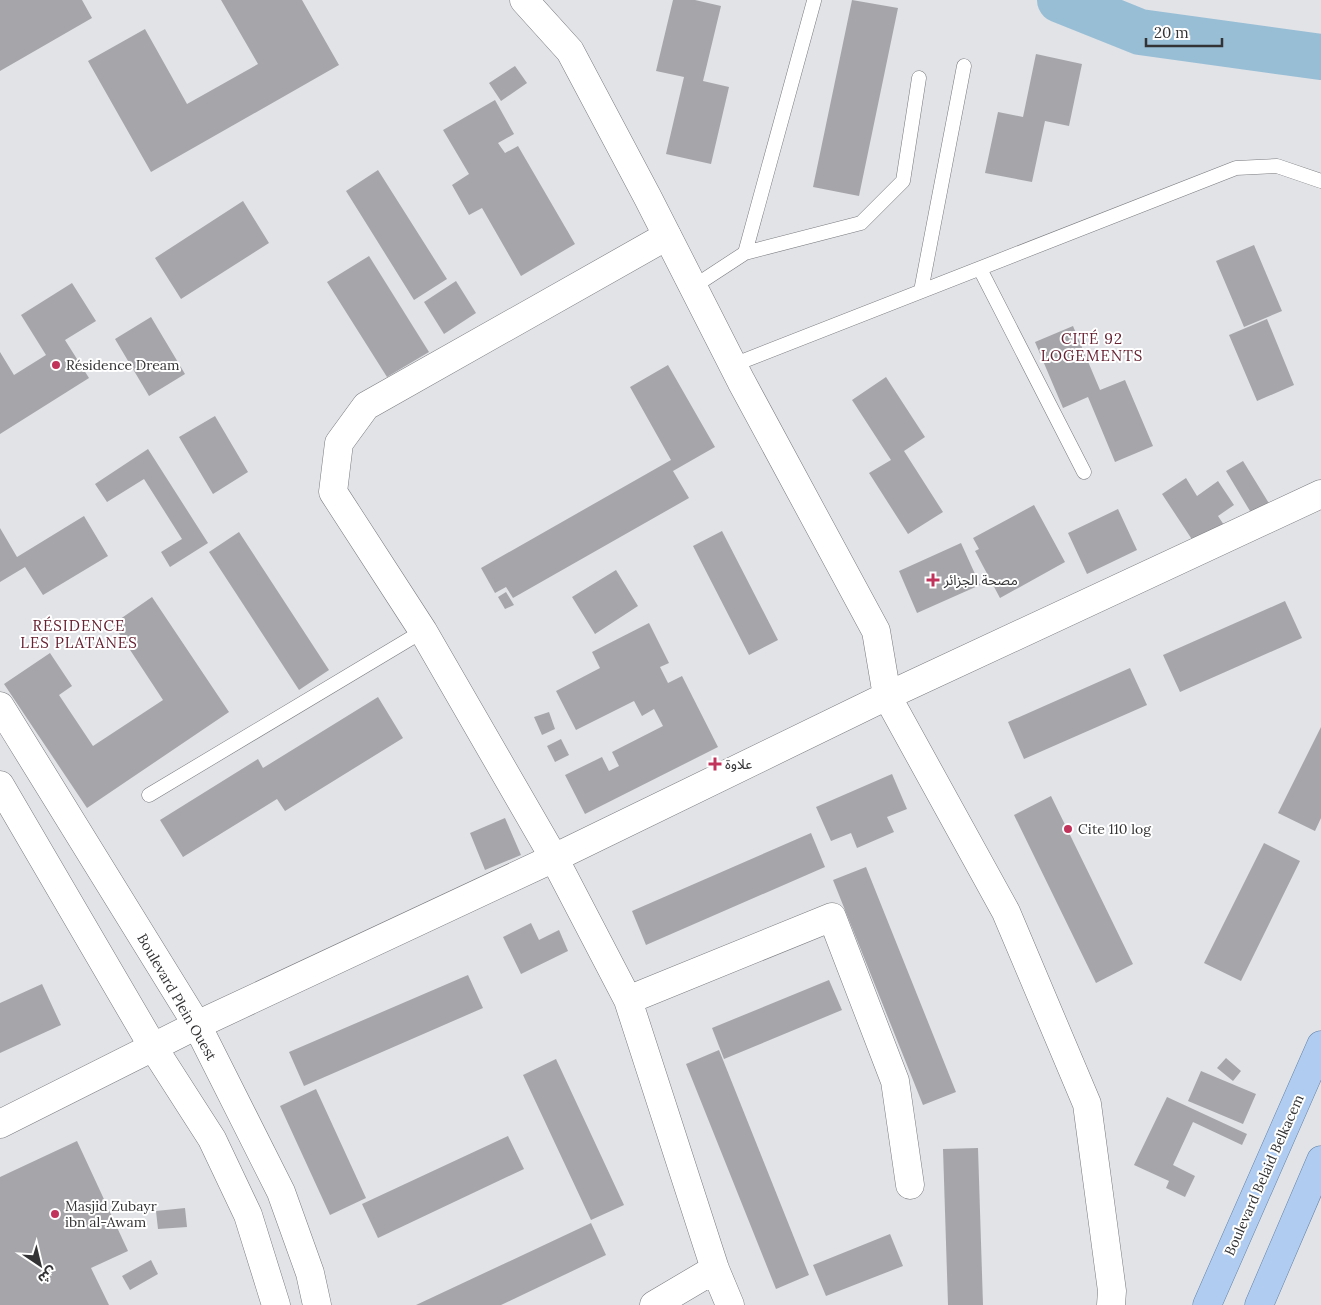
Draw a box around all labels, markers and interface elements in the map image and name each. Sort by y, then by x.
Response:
scale bar [1146,15,1222,47]
text: 20 m [1154,23,1189,42]
district label: CITÉ 92 LOGEMENTS [1041,329,1143,365]
place label: Résidence Dream [66,356,180,374]
marker: Résidence Dream [50,359,62,371]
place label: مصحة الجزائر [943,571,1018,589]
marker: مصحة الجزائر [926,573,940,587]
district label: RÉSIDENCE LES PLATANES [20,616,138,652]
place label: علاوة [725,755,752,773]
marker: علاوة [709,758,721,770]
place label: Cite 110 log [1078,820,1151,838]
marker: Cite 110 log [1062,823,1074,835]
street label: Boulevard Plein Ouest [133,930,221,1064]
street label: Boulevard Belaid Belkacem [1220,1091,1308,1258]
place label: Masjid Zubayr ibn al-Awam [65,1197,157,1231]
marker: Masjid Zubayr ibn al-Awam [49,1208,61,1220]
north arrow [15,1240,65,1290]
text: ش [34,1263,60,1289]

